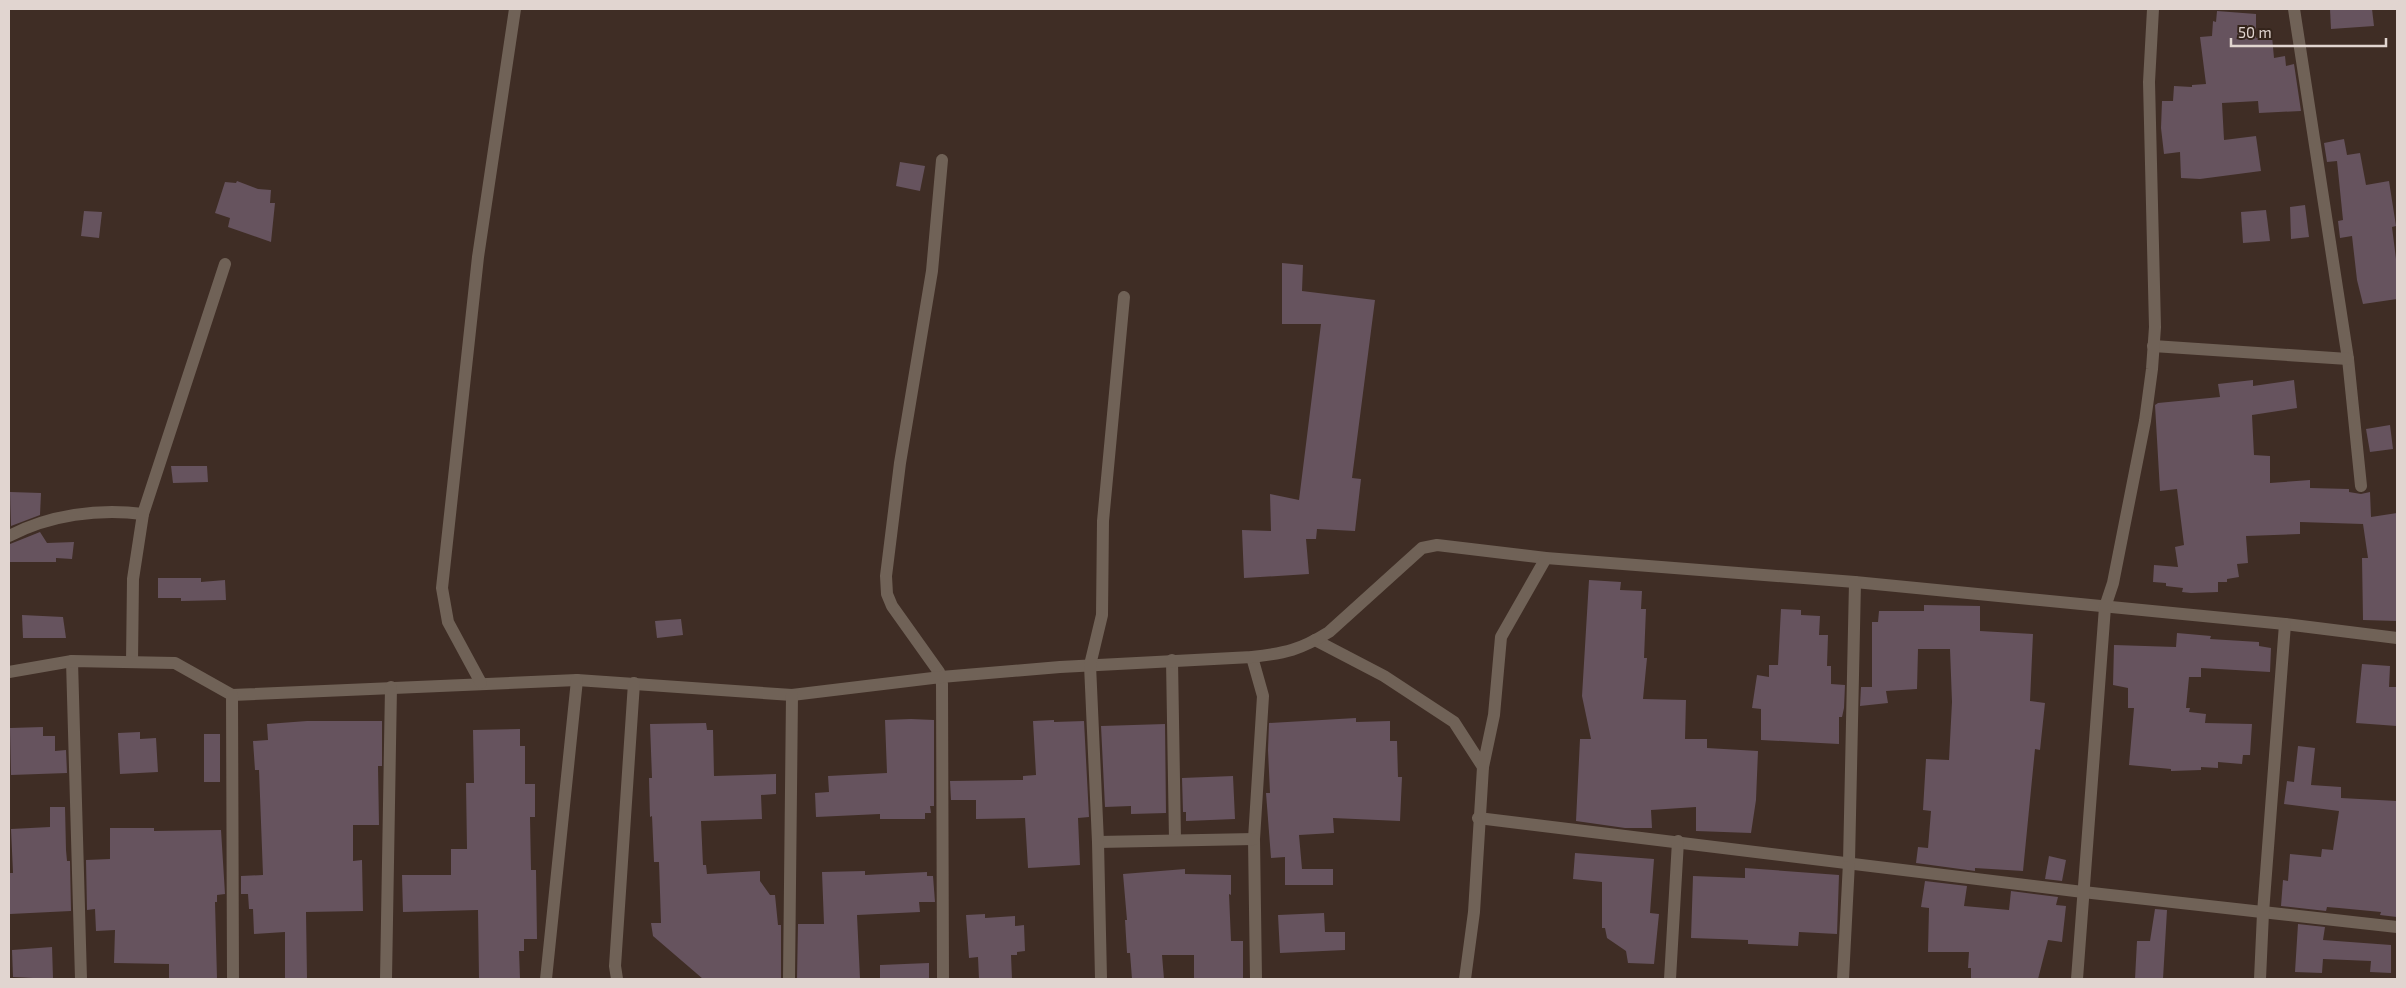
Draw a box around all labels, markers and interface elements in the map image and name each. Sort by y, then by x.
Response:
scale bar [2231,15,2386,47]
text: 50 m [2238,23,2272,41]

